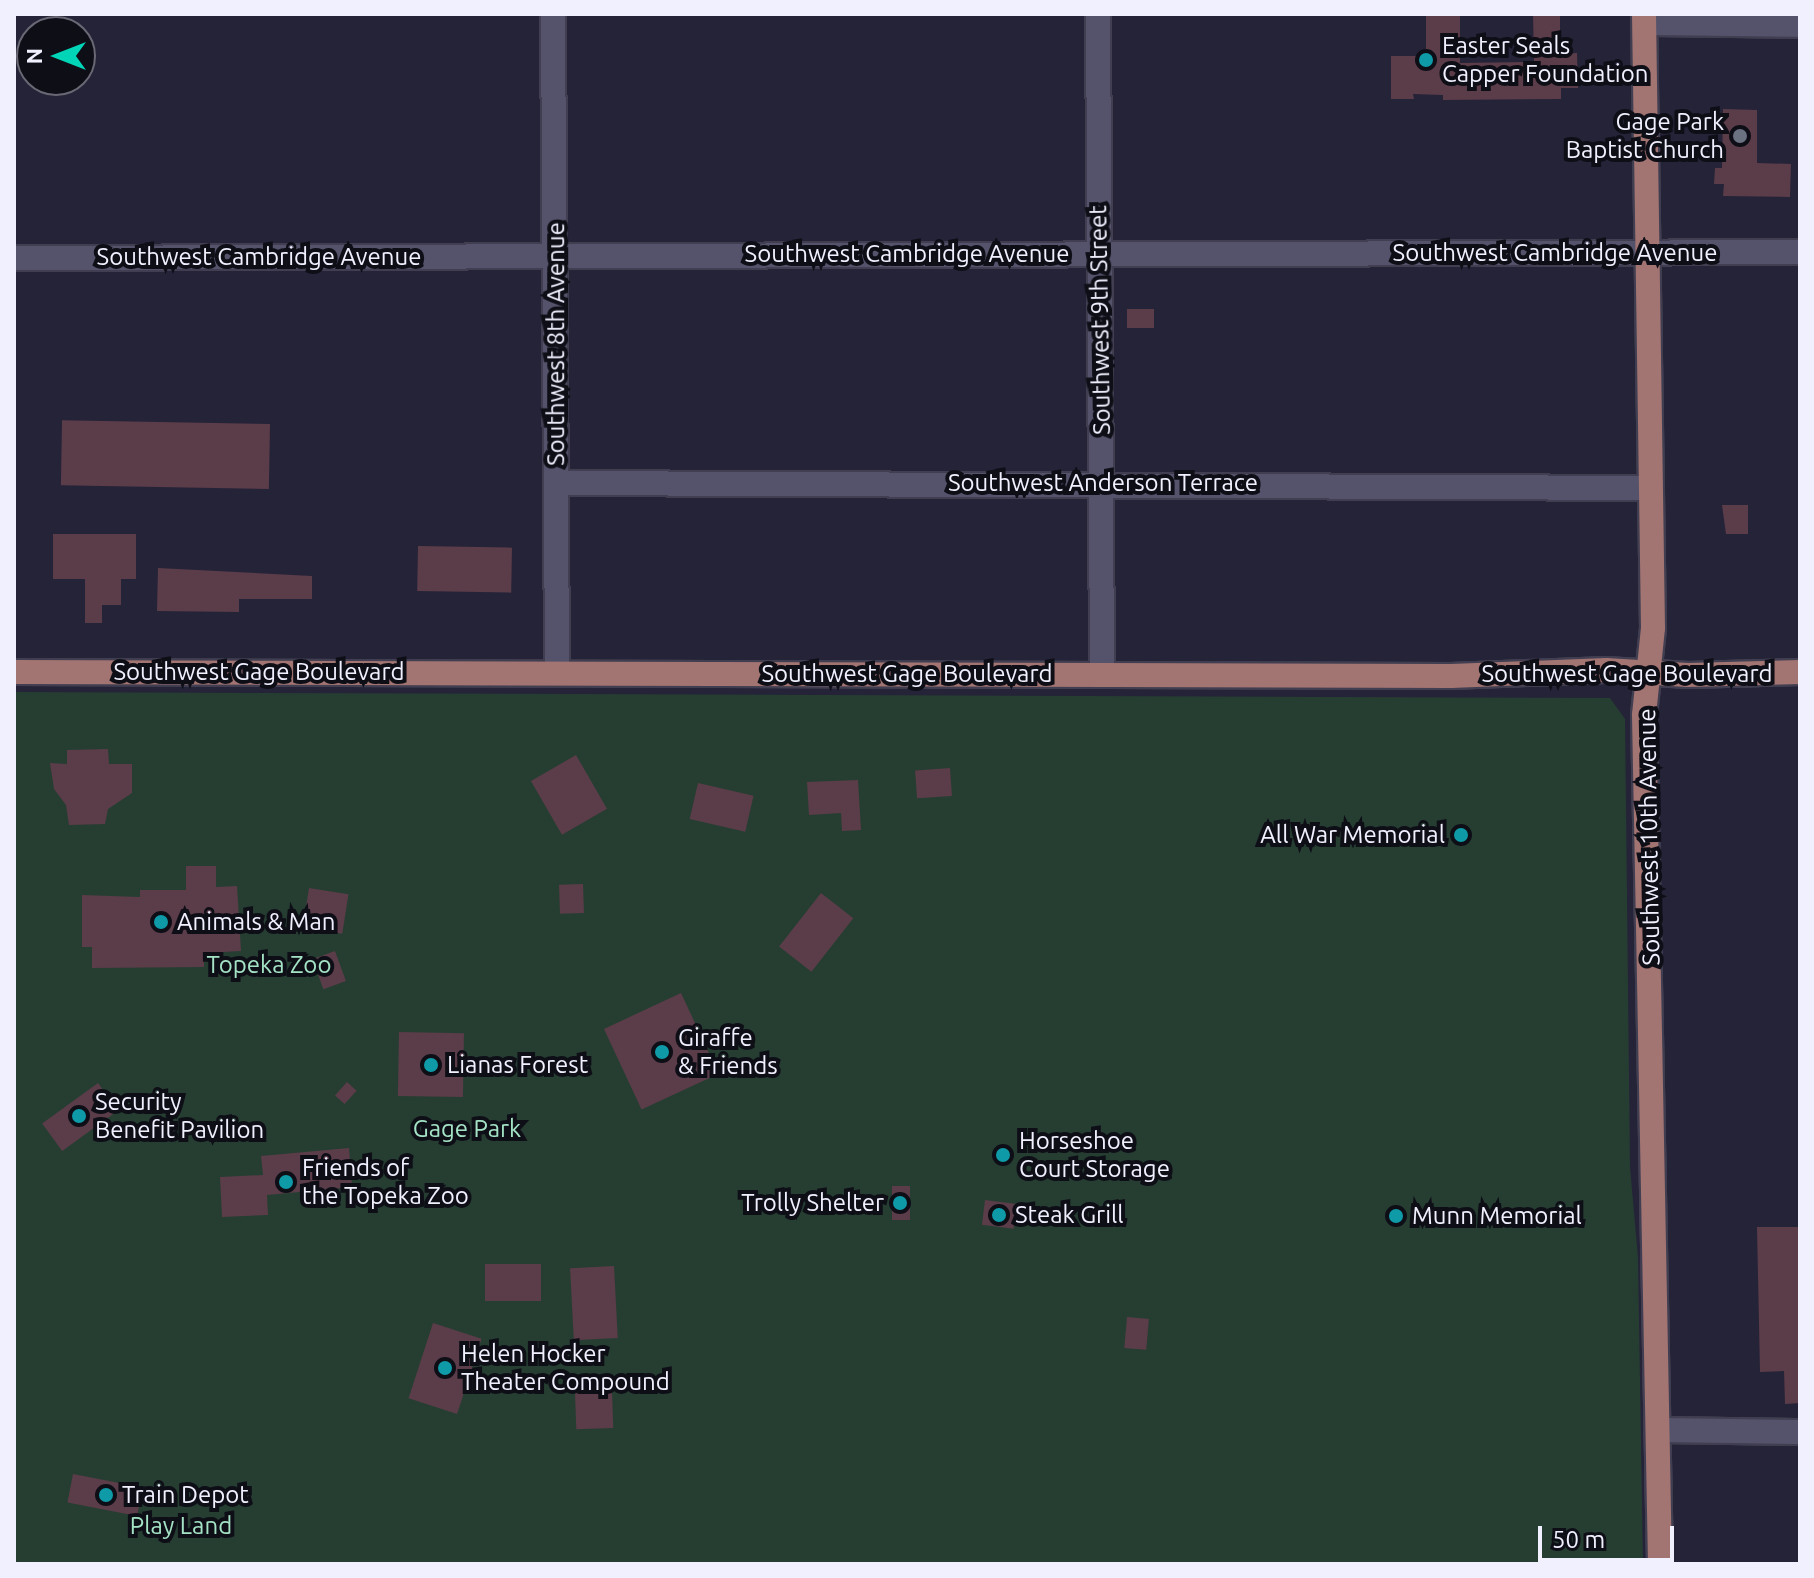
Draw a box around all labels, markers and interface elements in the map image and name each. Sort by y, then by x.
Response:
north arrow [16,16,96,96]
place label: Easter Seals Capper Foundation [1442,32,1648,88]
text: N [21,48,46,64]
marker: Easter Seals Capper Foundation [1417,51,1435,69]
place label: Gage Park Baptist Church [1566,108,1724,164]
marker: Gage Park Baptist Church [1731,127,1749,145]
street label: Southwest 9th Street [1084,205,1116,435]
street label: Southwest 8th Avenue [542,222,570,466]
street label: Southwest Cambridge Avenue [1393,239,1717,267]
street label: Southwest Cambridge Avenue [745,240,1069,268]
street label: Southwest Cambridge Avenue [97,243,421,271]
street label: Southwest Anderson Terrace [948,469,1258,497]
street label: Southwest Gage Boulevard [113,658,405,686]
street label: Southwest Gage Boulevard [761,660,1053,688]
street label: Southwest Gage Boulevard [1481,660,1773,688]
street label: Southwest 10th Avenue [1632,708,1666,966]
place label: All War Memorial [1260,821,1445,849]
marker: All War Memorial [1452,826,1470,844]
place label: Animals & Man [177,908,335,936]
marker: Animals & Man [152,913,170,931]
park label: Topeka Zoo [207,951,331,979]
place label: Giraffe & Friends [678,1024,778,1080]
marker: Giraffe & Friends [653,1043,671,1061]
place label: Lianas Forest [447,1051,588,1079]
marker: Lianas Forest [422,1056,440,1074]
place label: Security Benefit Pavilion [95,1088,264,1144]
marker: Security Benefit Pavilion [70,1107,88,1125]
park label: Gage Park [413,1115,521,1143]
place label: Horseshoe Court Storage [1019,1127,1170,1183]
marker: Horseshoe Court Storage [994,1146,1012,1164]
place label: Friends of the Topeka Zoo [302,1154,469,1210]
marker: Friends of the Topeka Zoo [277,1173,295,1191]
place label: Trolly Shelter [741,1189,884,1217]
marker: Trolly Shelter [891,1194,909,1212]
place label: Steak Grill [1015,1201,1124,1229]
place label: Munn Memorial [1412,1202,1582,1230]
marker: Steak Grill [990,1206,1008,1224]
marker: Munn Memorial [1387,1207,1405,1225]
place label: Helen Hocker Theater Compound [461,1340,670,1396]
marker: Helen Hocker Theater Compound [436,1359,454,1377]
place label: Train Depot [122,1481,249,1509]
marker: Train Depot [97,1486,115,1504]
scale bar [1542,1510,1678,1560]
park label: Play Land [130,1512,232,1540]
text: 50 m [1552,1526,1605,1553]

